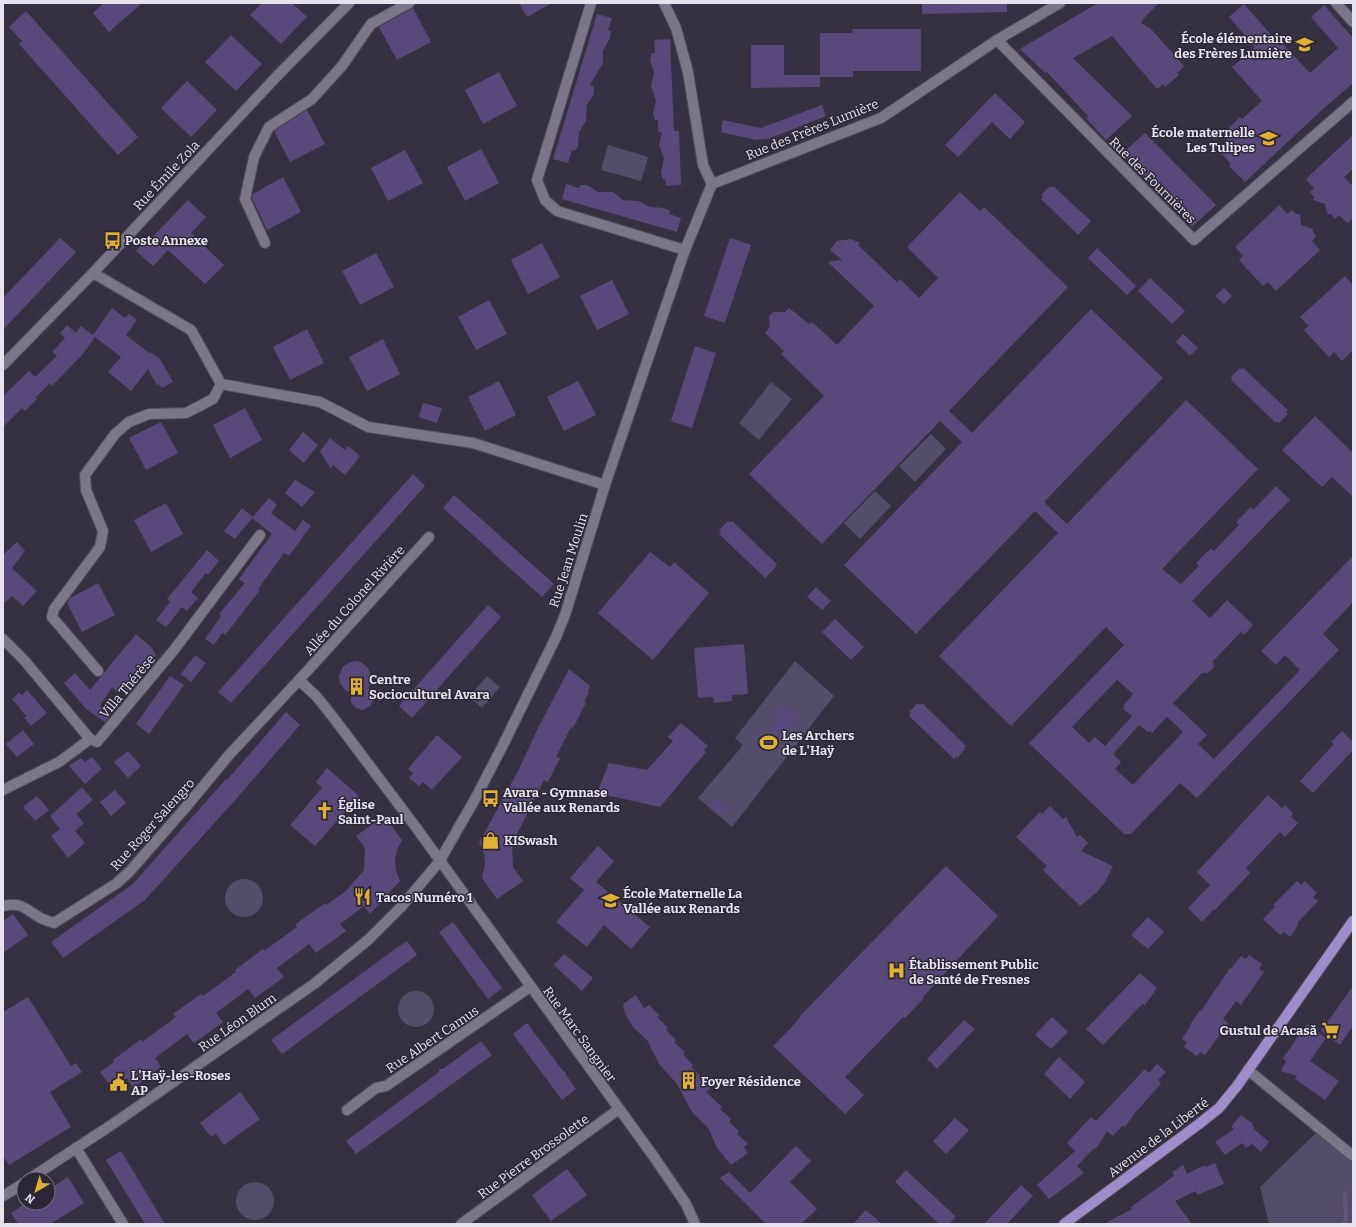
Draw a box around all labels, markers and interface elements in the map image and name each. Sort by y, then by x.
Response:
place label: École élémentaire des Frères Lumière [1174,30,1292,61]
school or university icon: École élémentaire des Frères Lumière [1295,35,1315,55]
street label: Rue des Frères Lumière [744,96,881,163]
place label: École maternelle Les Tulipes [1151,124,1255,155]
school or university icon: École maternelle Les Tulipes [1258,129,1278,149]
street label: Rue des Fournières [1106,134,1199,227]
street label: Rue Émile Zola [130,137,202,213]
bus stop icon: Poste Annexe [102,230,122,250]
place label: Poste Annexe [125,233,208,248]
street label: Rue Jean Moulin [546,510,591,609]
street label: Allée du Colonel Rivière [301,542,408,658]
street label: Villa Thérèse [97,652,158,721]
place label: Centre Socioculturel Avara [369,672,491,702]
building icon: Centre Socioculturel Avara [346,676,366,696]
place label: Les Archers de L'Haÿ [782,728,854,758]
sports icon: Les Archers de L'Haÿ [759,732,779,752]
street label: Rue Roger Salengro [107,775,197,873]
place label: Avara - Gymnase Vallée aux Renards [503,785,620,815]
bus stop icon: Avara - Gymnase Vallée aux Renards [480,789,500,809]
place label: Église Saint-Paul [338,796,404,827]
church icon: Église Saint-Paul [315,801,335,821]
shop icon: KISwash [481,830,501,850]
place label: KISwash [504,833,558,848]
place label: École Maternelle La Vallée aux Renards [623,885,743,916]
restaurant icon: Tacos Numéro 1 [353,887,373,907]
place label: Tacos Numéro 1 [376,890,473,905]
school or university icon: École Maternelle La Vallée aux Renards [600,890,620,910]
place label: Établissement Public de Santé de Fresnes [909,956,1039,987]
hospital icon: Établissement Public de Santé de Fresnes [886,961,906,981]
street label: Rue Marc Sangnier [540,984,619,1085]
street label: Rue Léon Blum [196,990,279,1055]
street label: Rue Albert Camus [383,1003,481,1076]
supermarket icon: Gustul de Acasă [1320,1020,1340,1040]
place label: Gustul de Acasă [1220,1023,1318,1038]
place label: L'Haÿ-les-Roses AP [131,1068,231,1098]
building icon: Foyer Résidence [678,1071,698,1091]
public building icon: L'Haÿ-les-Roses AP [108,1072,128,1092]
place label: Foyer Résidence [701,1074,801,1089]
street label: Avenue de la Liberté [1105,1095,1211,1180]
street label: Rue Pierre Brossolette [475,1111,592,1202]
north arrow [16,1171,56,1211]
text: N [22,1190,38,1206]

